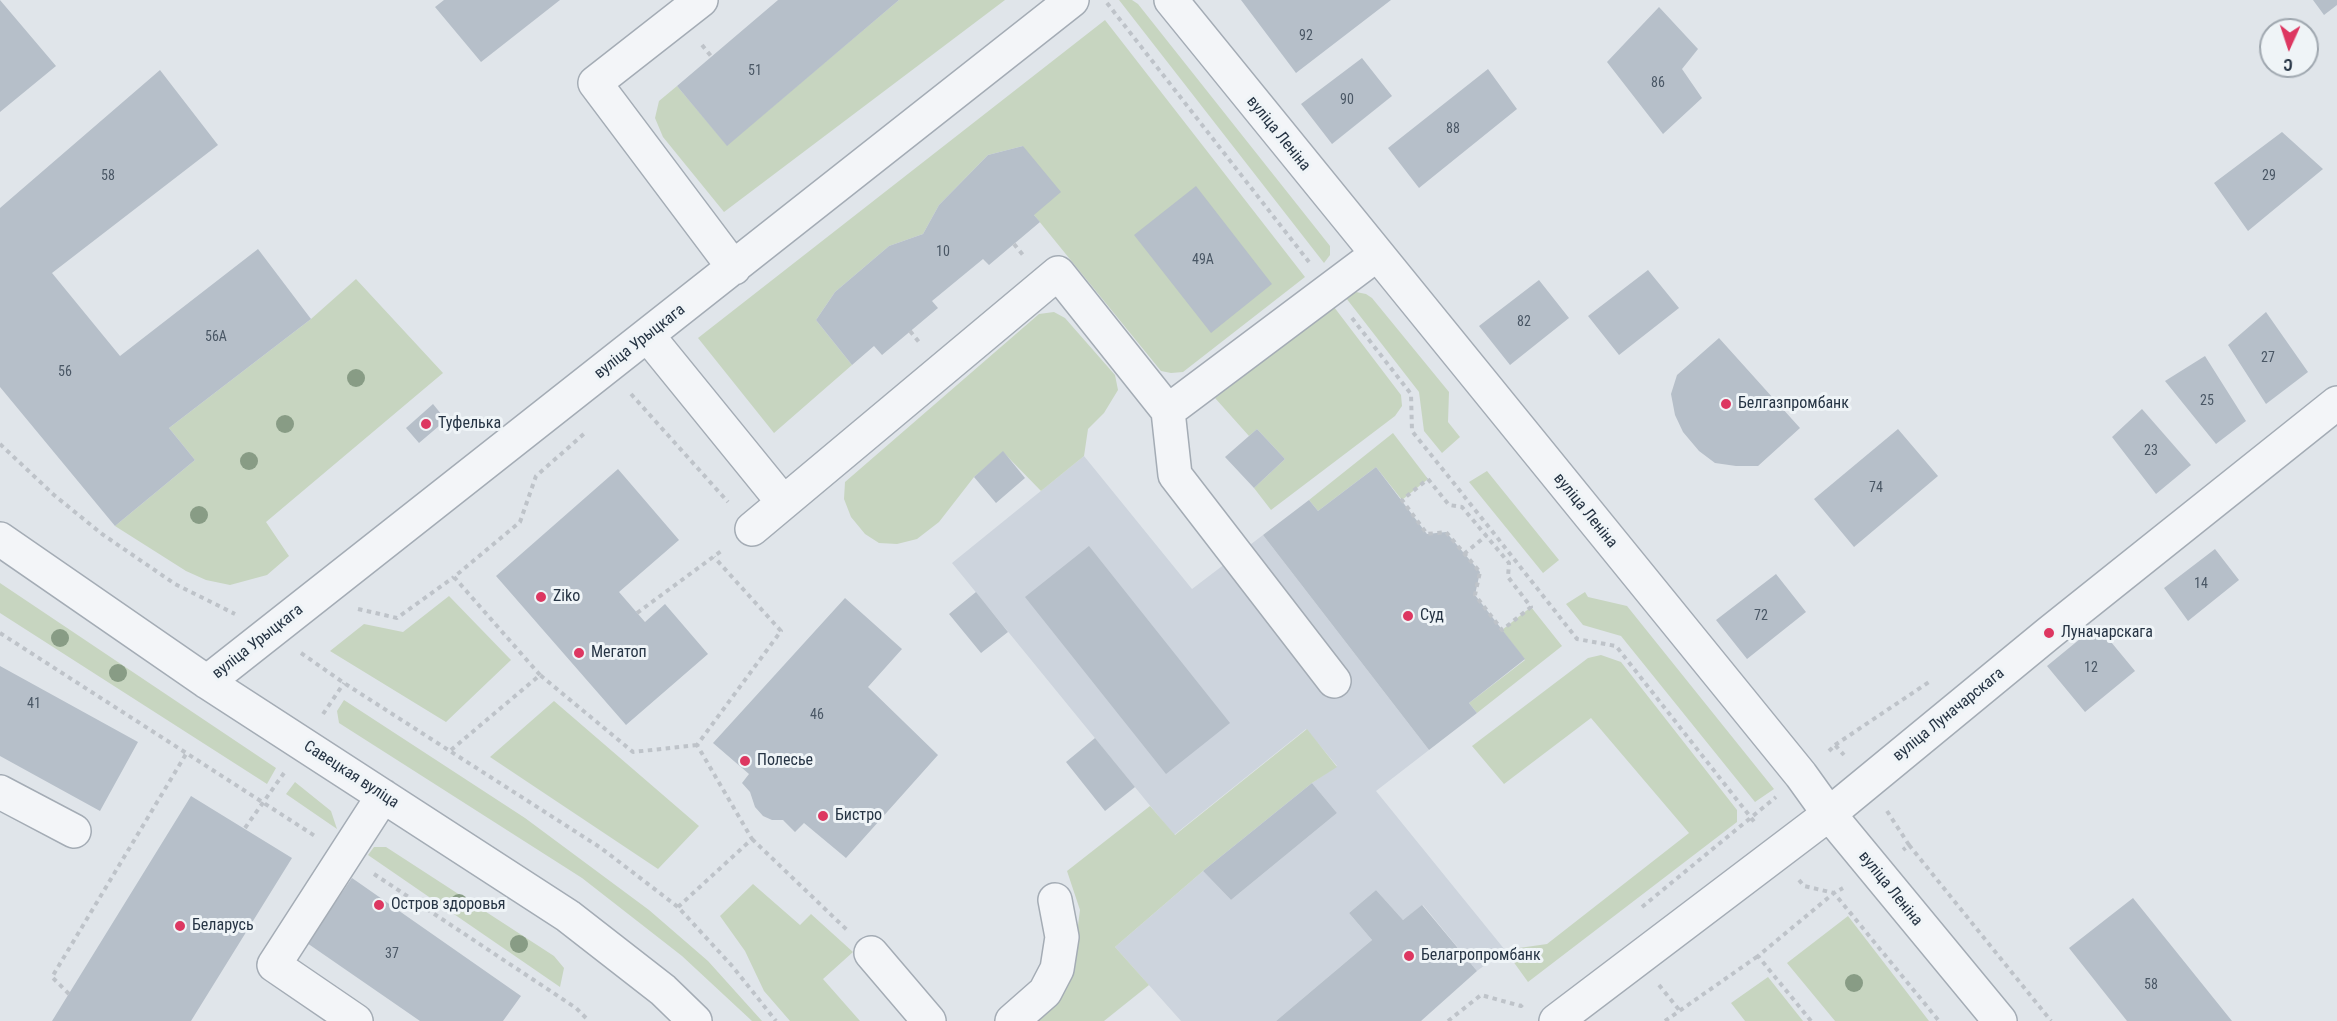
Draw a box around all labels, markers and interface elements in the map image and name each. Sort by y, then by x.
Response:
north arrow [2259,18,2319,78]
house number: 92 [1299,28,1313,44]
text: С [2283,55,2293,74]
house number: 51 [748,63,762,79]
house number: 86 [1651,75,1665,91]
house number: 90 [1340,92,1354,108]
street label: вуліца Леніна [1242,93,1314,175]
house number: 88 [1446,121,1460,137]
house number: 58 [101,168,115,184]
house number: 29 [2262,168,2276,184]
house number: 10 [936,244,950,260]
house number: 49А [1192,252,1214,268]
street label: вуліца Урыцкага [591,301,689,383]
house number: 82 [1517,314,1531,330]
house number: 56А [205,329,227,345]
house number: 27 [2261,350,2275,366]
house number: 56 [58,364,72,380]
house number: 25 [2200,393,2214,409]
place label: Белгазпромбанк [1738,394,1849,414]
marker: Белгазпромбанк [1719,397,1733,411]
place label: Туфелька [438,414,501,434]
marker: Туфелька [419,417,433,431]
house number: 23 [2144,443,2158,459]
street label: вуліца Леніна [1549,470,1621,552]
house number: 74 [1869,480,1883,496]
house number: 14 [2194,576,2208,592]
place label: Ziko [553,587,580,607]
marker: Ziko [534,590,548,604]
street label: вуліца Урыцкага [209,601,307,683]
place label: Суд [1420,606,1444,626]
house number: 72 [1754,608,1768,624]
marker: Суд [1401,609,1415,623]
place label: Луначарскага [2061,623,2153,643]
marker: Луначарскага [2042,626,2056,640]
place label: Мегатоп [591,643,647,663]
marker: Мегатоп [572,646,586,660]
house number: 12 [2084,660,2098,676]
street label: вуліца Луначарскага [1889,664,2009,766]
house number: 41 [27,696,41,712]
house number: 46 [810,707,824,723]
street label: Савецкая вуліца [300,737,402,813]
place label: Полесье [757,751,813,771]
marker: Полесье [738,754,752,768]
place label: Бистро [835,806,882,826]
marker: Бистро [816,809,830,823]
street label: вуліца Леніна [1854,848,1926,930]
place label: Остров здоровья [391,895,506,915]
marker: Остров здоровья [372,898,386,912]
place label: Беларусь [192,916,254,936]
marker: Беларусь [173,919,187,933]
house number: 37 [385,946,399,962]
place label: Белагропромбанк [1421,946,1541,966]
marker: Белагропромбанк [1402,949,1416,963]
house number: 58 [2144,977,2158,993]

